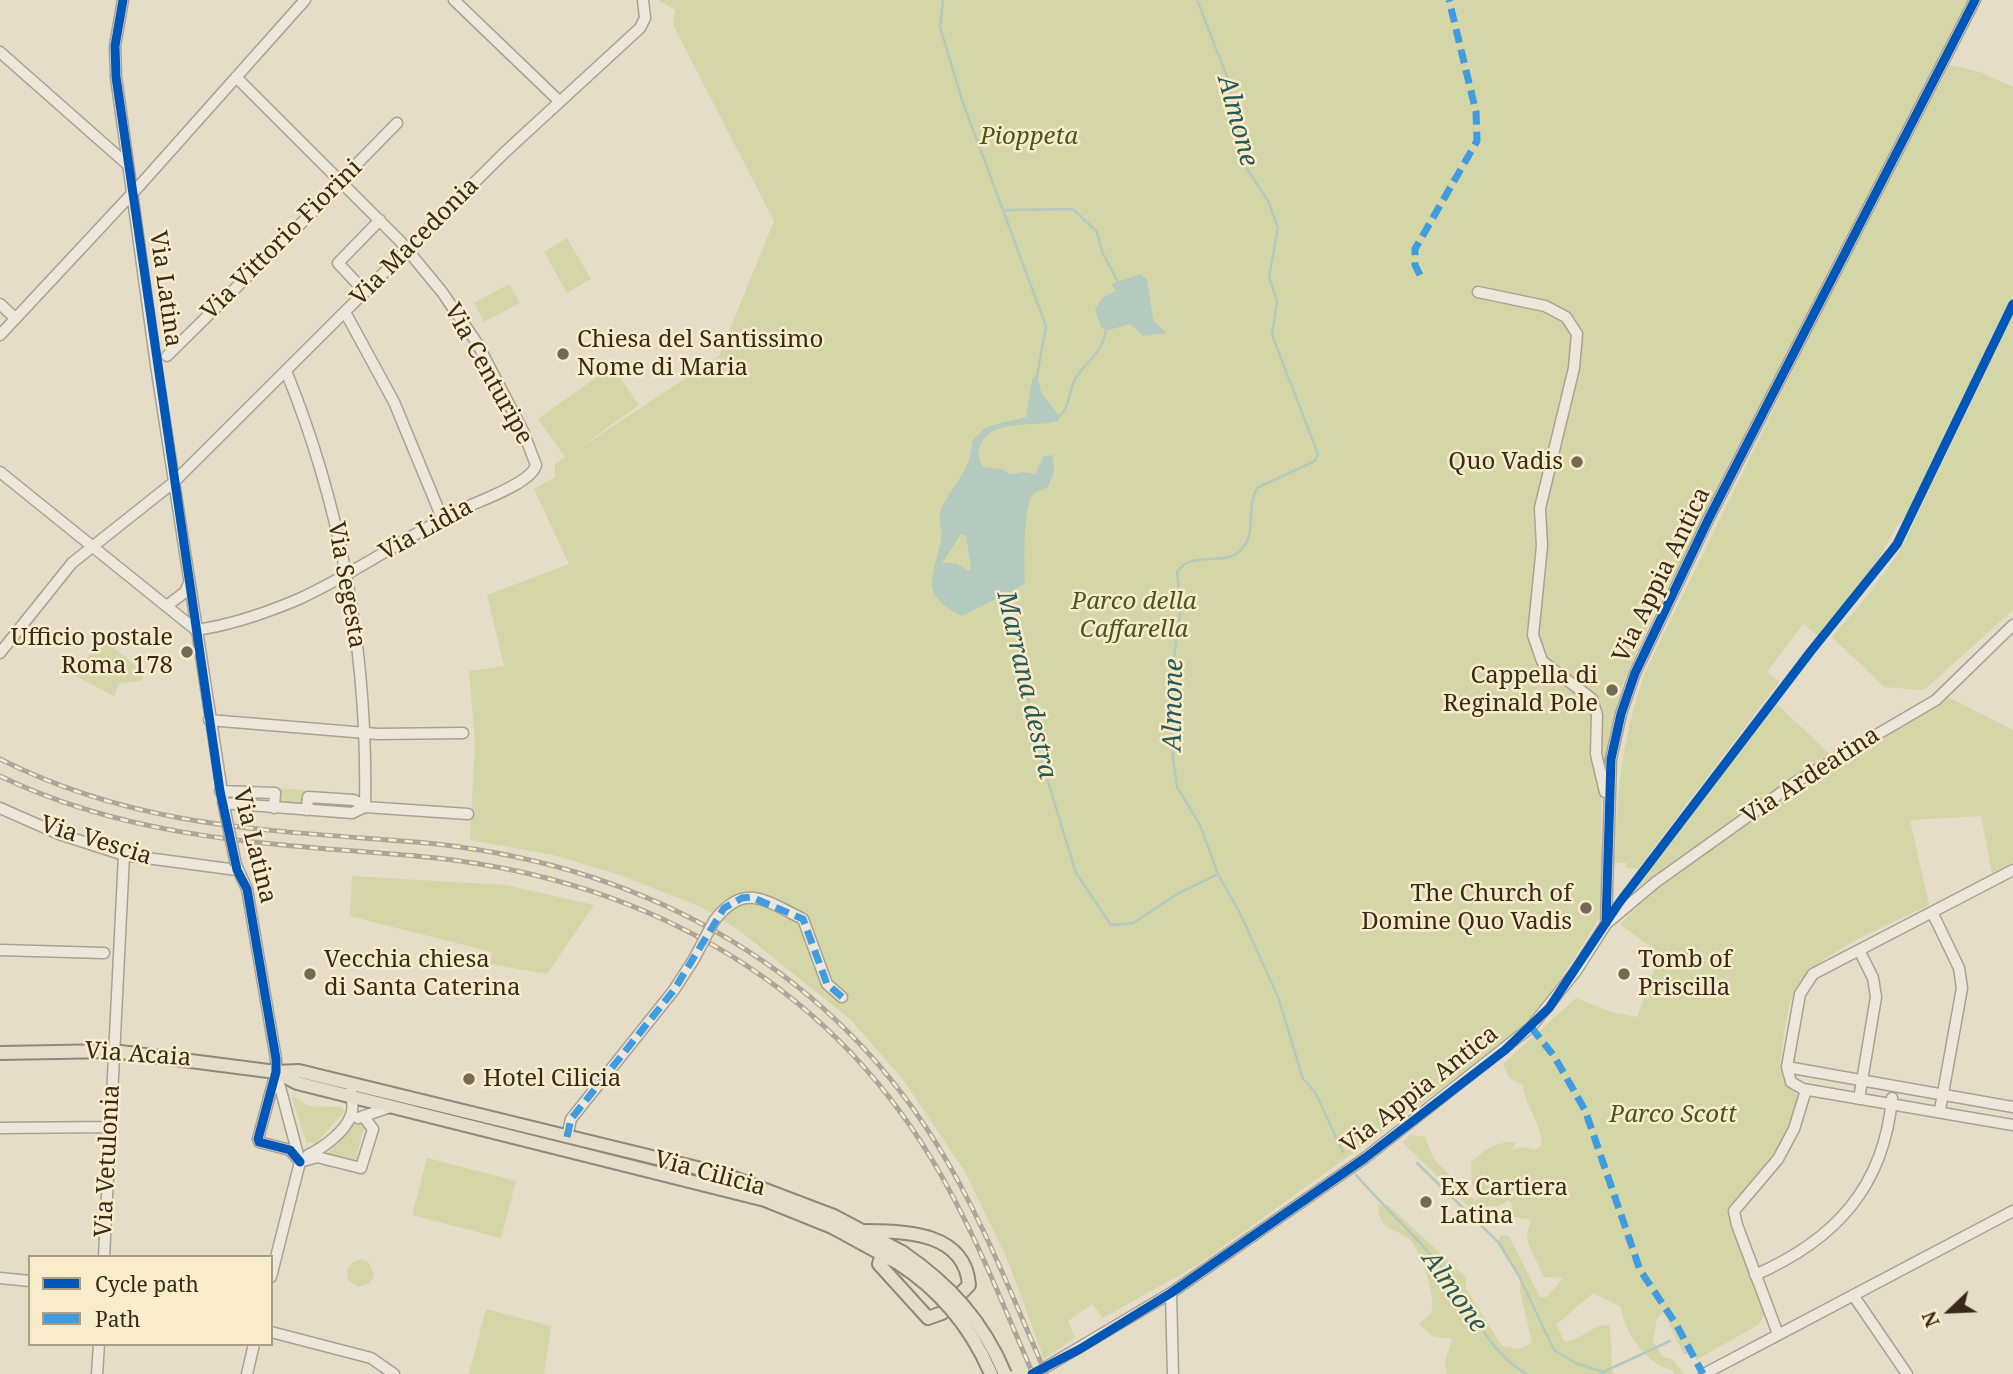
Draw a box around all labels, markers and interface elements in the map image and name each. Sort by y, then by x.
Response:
water label: Almone [1210,72,1264,170]
park label: Pioppeta [980,123,1078,151]
street label: Via Vittorio Fiorini [196,154,368,326]
street label: Via Macedonia [345,172,485,312]
street label: Via Latina [143,229,187,349]
street label: Via Centuripe [437,298,539,450]
place label: Chiesa del Santissimo Nome di Maria [577,326,823,382]
marker: Chiesa del Santissimo Nome di Maria [555,346,571,362]
place label: Quo Vadis [1448,448,1563,476]
marker: Quo Vadis [1569,454,1585,470]
street label: Via Appia Antica [1607,483,1717,667]
street label: Via Lidia [374,493,478,567]
street label: Via Segesta [321,519,371,651]
water label: Marrana destra [989,588,1063,782]
park label: Parco della Caffarella [1071,588,1197,644]
place label: Ufficio postale Roma 178 [11,624,173,680]
marker: Ufficio postale Roma 178 [179,644,195,660]
water label: Almone [1158,658,1190,752]
place label: Cappella di Reginald Pole [1443,662,1598,718]
marker: Cappella di Reginald Pole [1604,682,1620,698]
street label: Via Ardeatina [1737,721,1885,831]
street label: Via Latina [226,786,282,906]
street label: Via Vescia [37,810,155,872]
place label: The Church of Domine Quo Vadis [1361,880,1572,936]
marker: The Church of Domine Quo Vadis [1578,900,1594,916]
place label: Vecchia chiesa di Santa Caterina [324,946,520,1002]
place label: Tomb of Priscilla [1638,946,1732,1002]
marker: Vecchia chiesa di Santa Caterina [302,966,318,982]
marker: Tomb of Priscilla [1616,966,1632,982]
street label: Via Appia Antica [1336,1020,1504,1160]
street label: Via Acaia [84,1037,192,1073]
place label: Hotel Cilicia [483,1065,621,1093]
marker: Hotel Cilicia [461,1071,477,1087]
street label: Via Vetulonia [90,1084,126,1238]
park label: Parco Scott [1609,1101,1737,1129]
street label: Via Cilicia [651,1145,769,1203]
place label: Ex Cartiera Latina [1440,1174,1568,1230]
marker: Ex Cartiera Latina [1418,1194,1434,1210]
water label: Almone [1415,1245,1493,1339]
legend [28,1255,273,1346]
text: Cycle path [95,1270,199,1298]
north arrow [1915,1276,1985,1346]
text: Path [95,1305,140,1333]
text: N [1916,1307,1946,1331]

